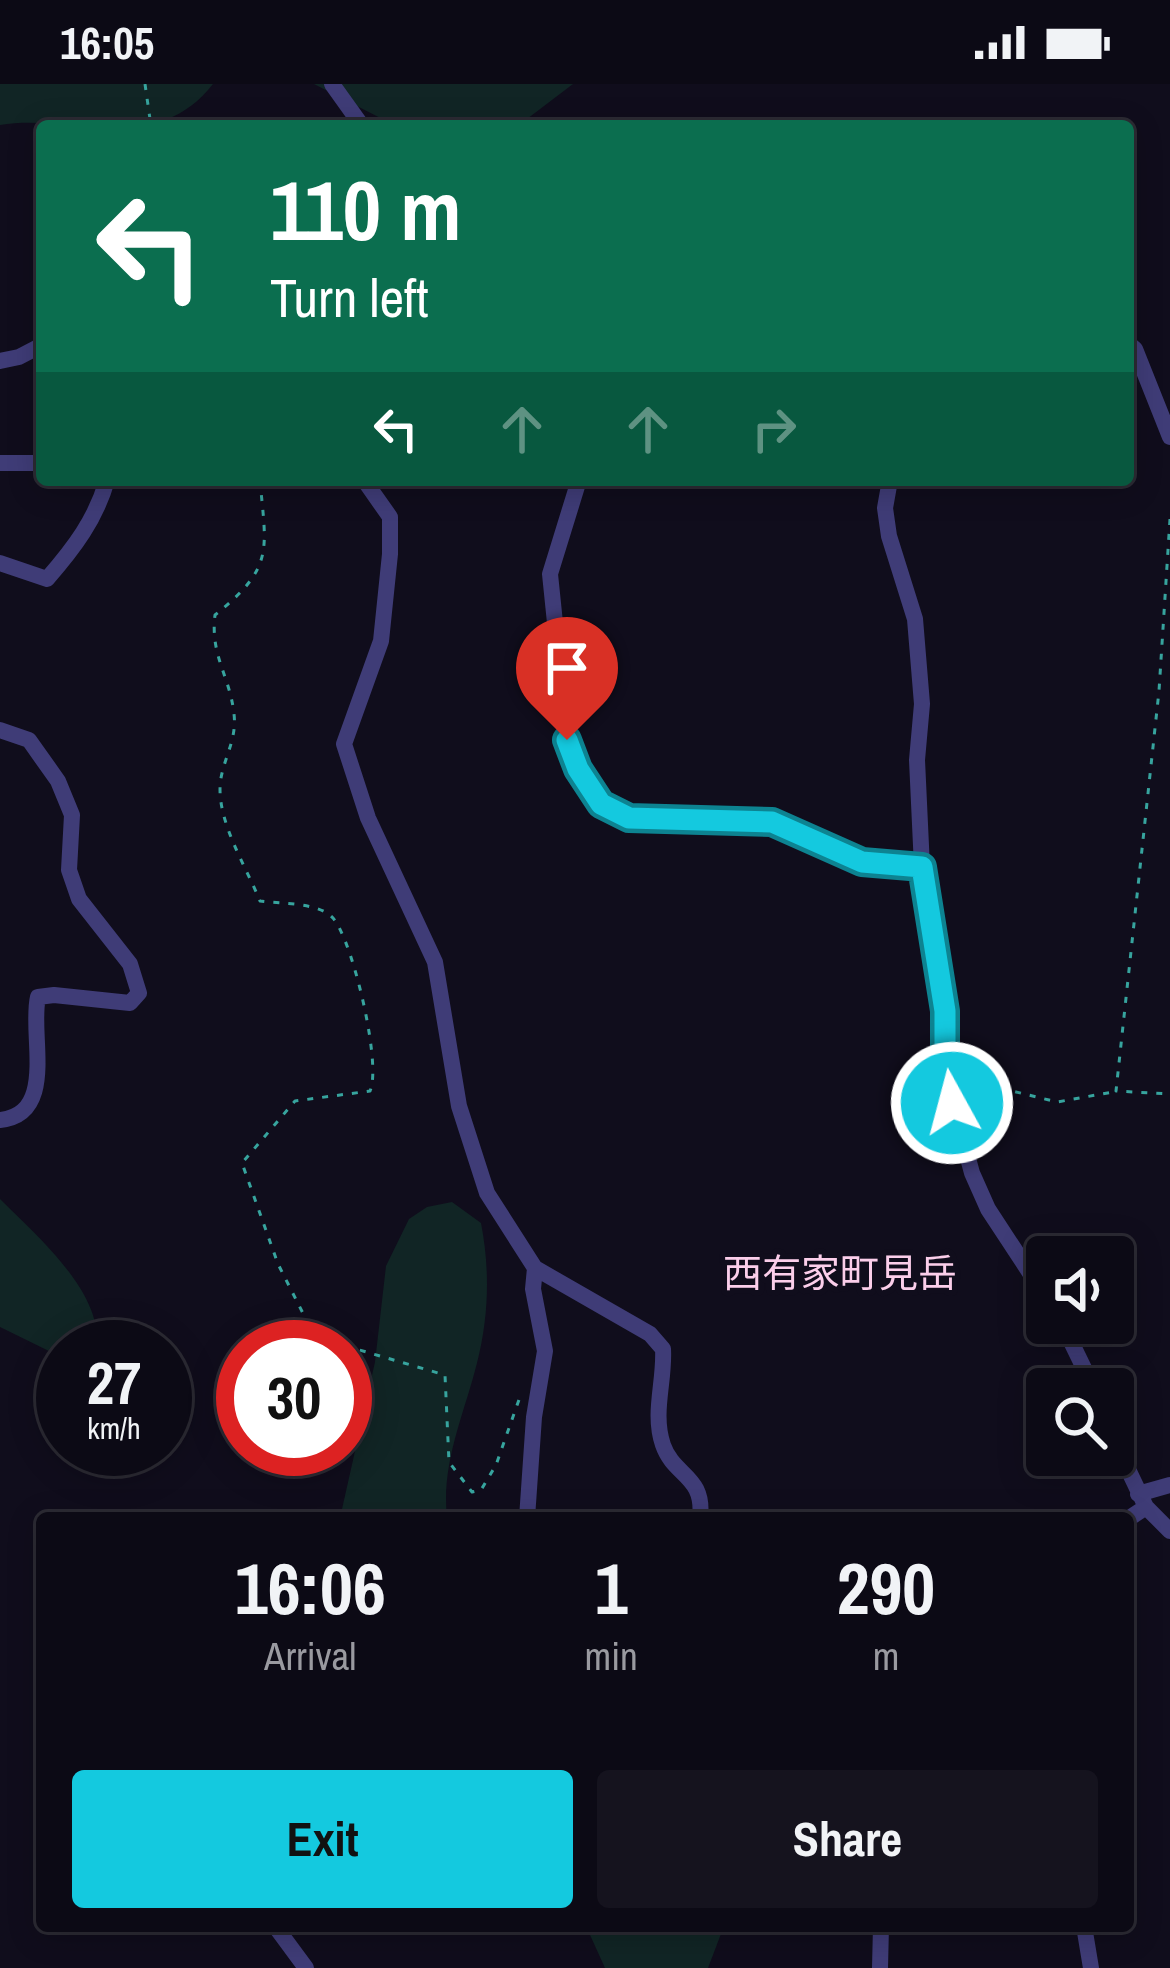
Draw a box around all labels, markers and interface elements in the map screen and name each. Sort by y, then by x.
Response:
text: 16:05 [60,12,154,73]
text: 110 m [270,153,462,266]
icon: left [72,168,228,324]
text: Turn left [270,261,429,334]
icon: left [363,396,429,462]
icon: ahead [489,396,555,462]
icon: ahead [615,396,681,462]
icon: right [741,396,807,462]
pin [516,617,618,740]
icon: arrive [534,635,600,701]
position arrow [889,1040,1015,1166]
map controls [1026,1236,1134,1476]
button: sound [1026,1236,1134,1344]
district label: 西有家町見岳 [723,1247,957,1299]
speed limit sign: 30 [216,1320,372,1476]
text: 27 [87,1342,141,1423]
button: search [1026,1368,1134,1476]
text: km/h [87,1408,141,1448]
text: 16:06 [235,1539,386,1636]
text: 1 [595,1539,628,1636]
text: 290 [837,1539,935,1636]
text: Arrival [264,1630,356,1682]
text: min [585,1630,638,1682]
text: m [873,1630,899,1682]
button: Exit [72,1770,573,1908]
button: Share [597,1770,1098,1908]

